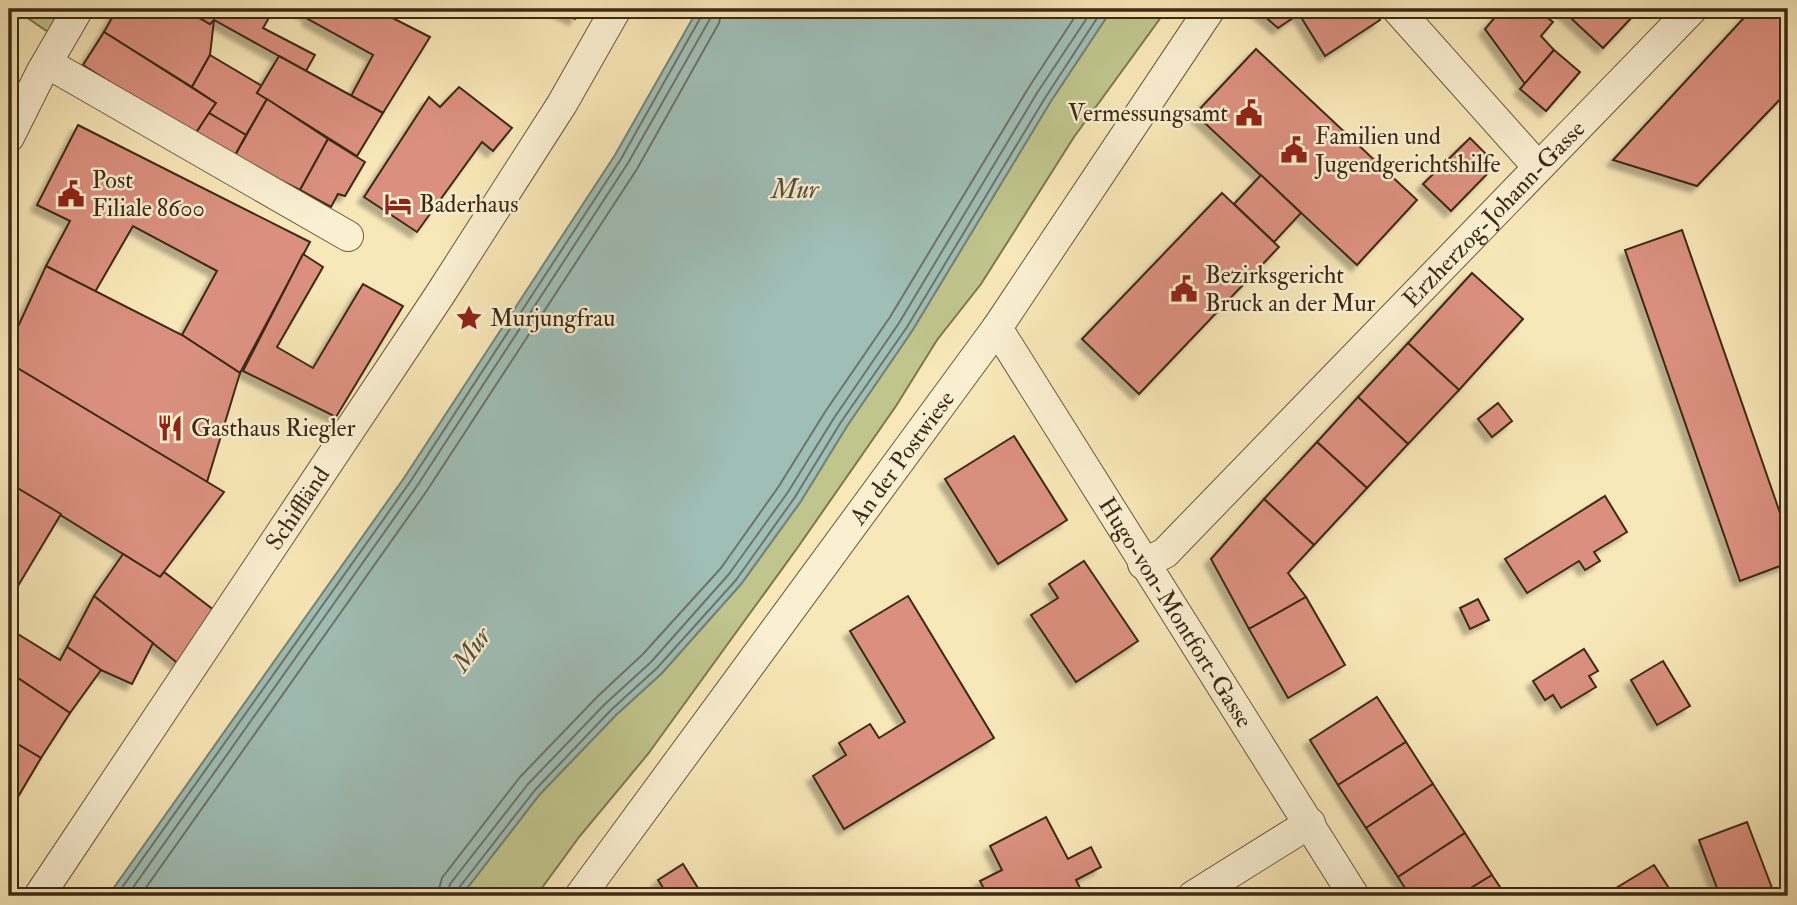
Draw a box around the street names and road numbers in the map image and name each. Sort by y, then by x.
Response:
street label: Erzherzog-Johann-Gasse [1396,114,1592,314]
street label: An der Postwiese [842,385,962,532]
street label: Schiffländ [259,461,337,556]
street label: Hugo-von-Montfort-Gasse [1091,492,1259,734]

